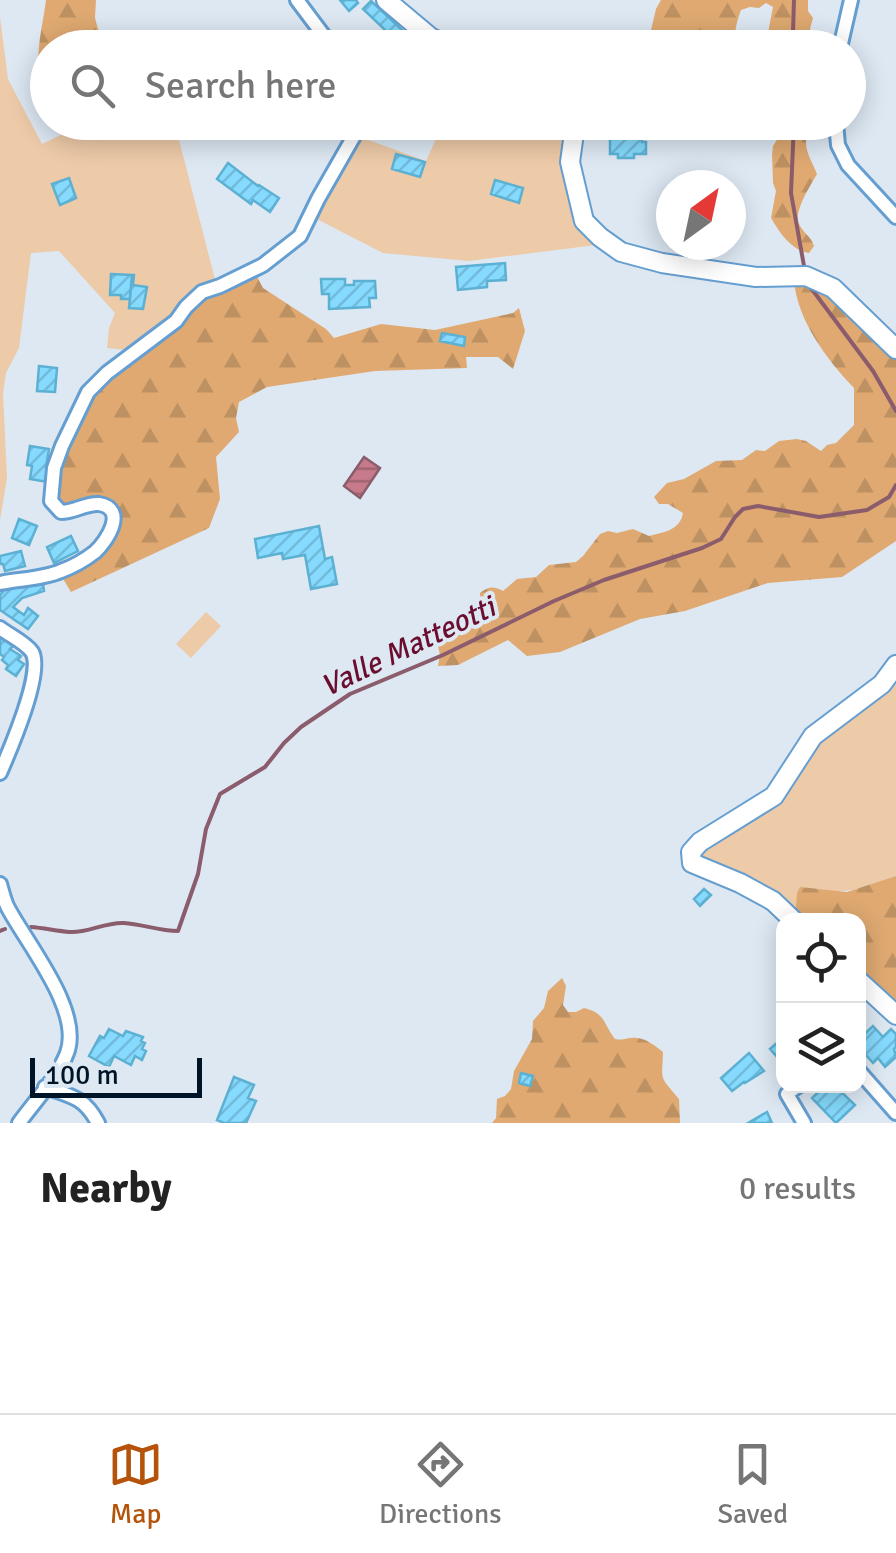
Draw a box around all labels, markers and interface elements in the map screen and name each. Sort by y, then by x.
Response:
search box [30,30,866,140]
icon: search [65,58,120,113]
text: Search here [145,62,337,109]
north arrow [656,170,746,260]
water label: Valle Matteotti [315,588,504,705]
map controls [776,913,866,1093]
button: locate [776,913,866,1003]
button: layers [776,1003,866,1093]
scale bar [30,1053,202,1098]
text: 100 m [45,1058,119,1092]
text: Nearby [40,1163,172,1214]
text: 0 results [739,1169,856,1208]
tab: Map [108,1437,163,1531]
tab: Directions [379,1437,501,1531]
tab: Saved [717,1437,788,1531]

